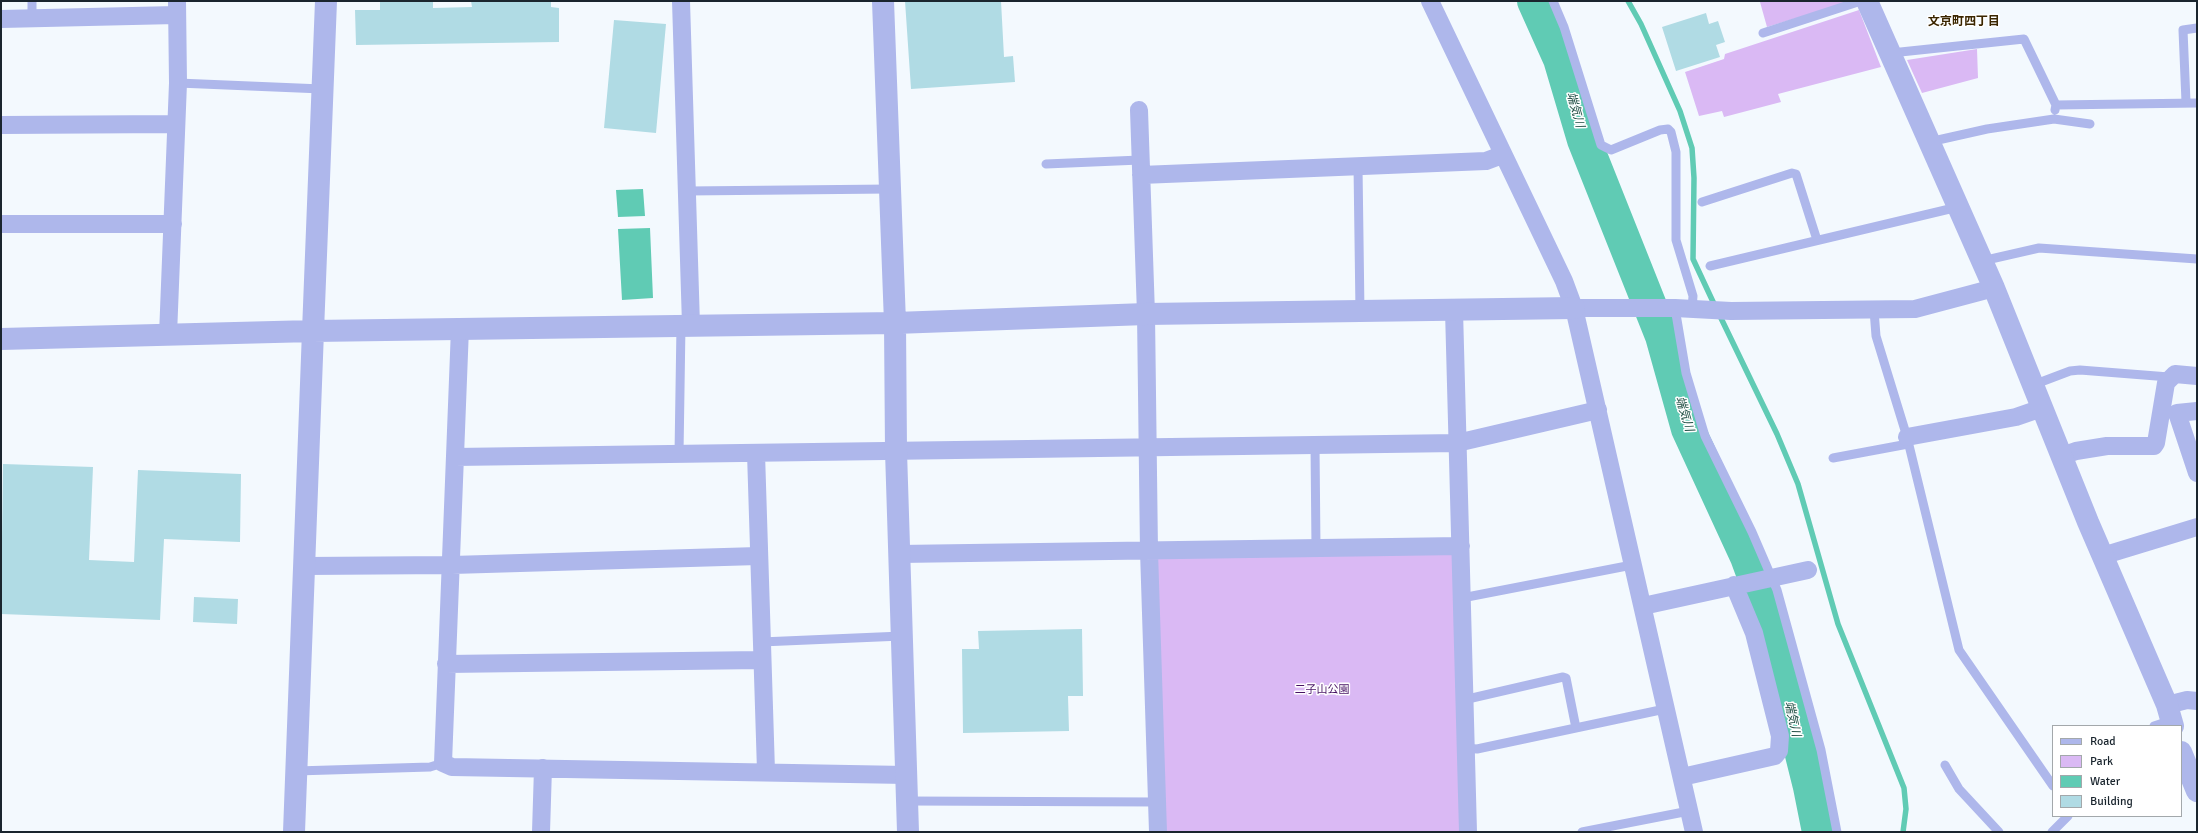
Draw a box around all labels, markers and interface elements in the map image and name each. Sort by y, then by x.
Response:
district label: 文京町四丁目 [1928,15,2000,29]
water label: 端気川 [1563,91,1587,129]
water label: 端気川 [1672,395,1696,433]
park label: 二子山公園 [1295,683,1349,697]
water label: 端気川 [1781,700,1803,738]
legend [2052,725,2182,817]
text: Road [2090,734,2116,749]
text: Park [2090,754,2113,769]
text: Water [2090,774,2120,789]
text: Building [2090,794,2133,809]

